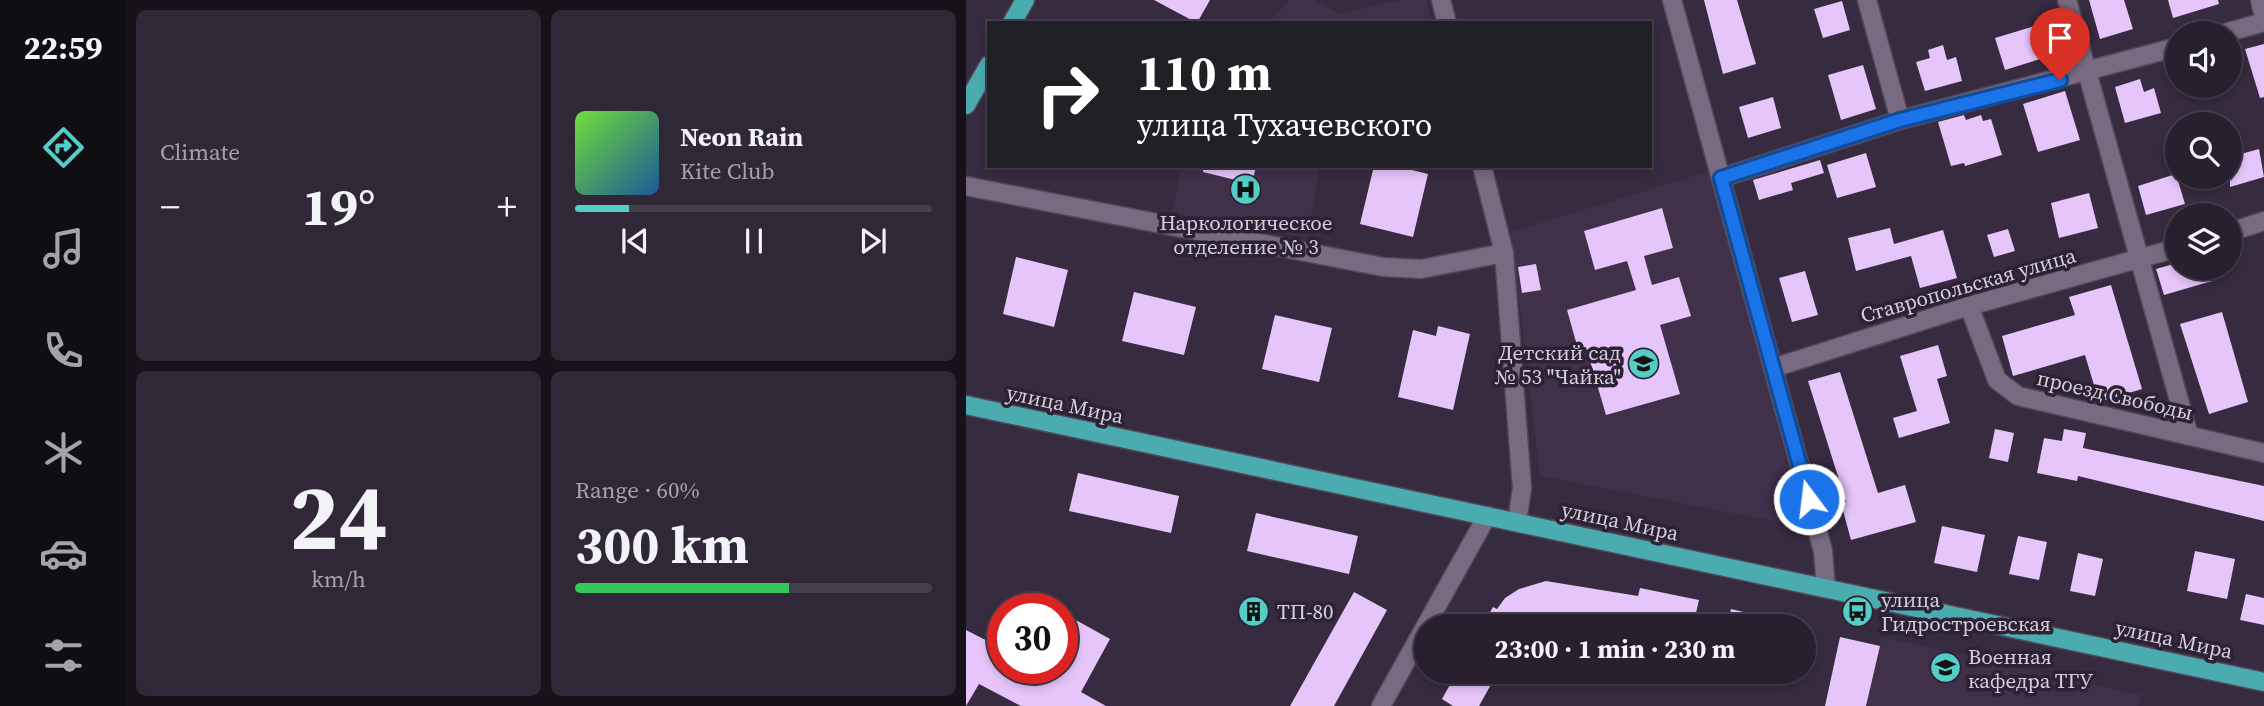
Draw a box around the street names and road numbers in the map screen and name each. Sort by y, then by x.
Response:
street label: Ставропольская улица [1857,240,2079,330]
street label: проезд Свободы [2034,363,2196,427]
street label: улица Мира [1004,377,1127,431]
street label: улица Мира [1559,494,1682,548]
street label: улица Мира [2113,612,2236,666]

